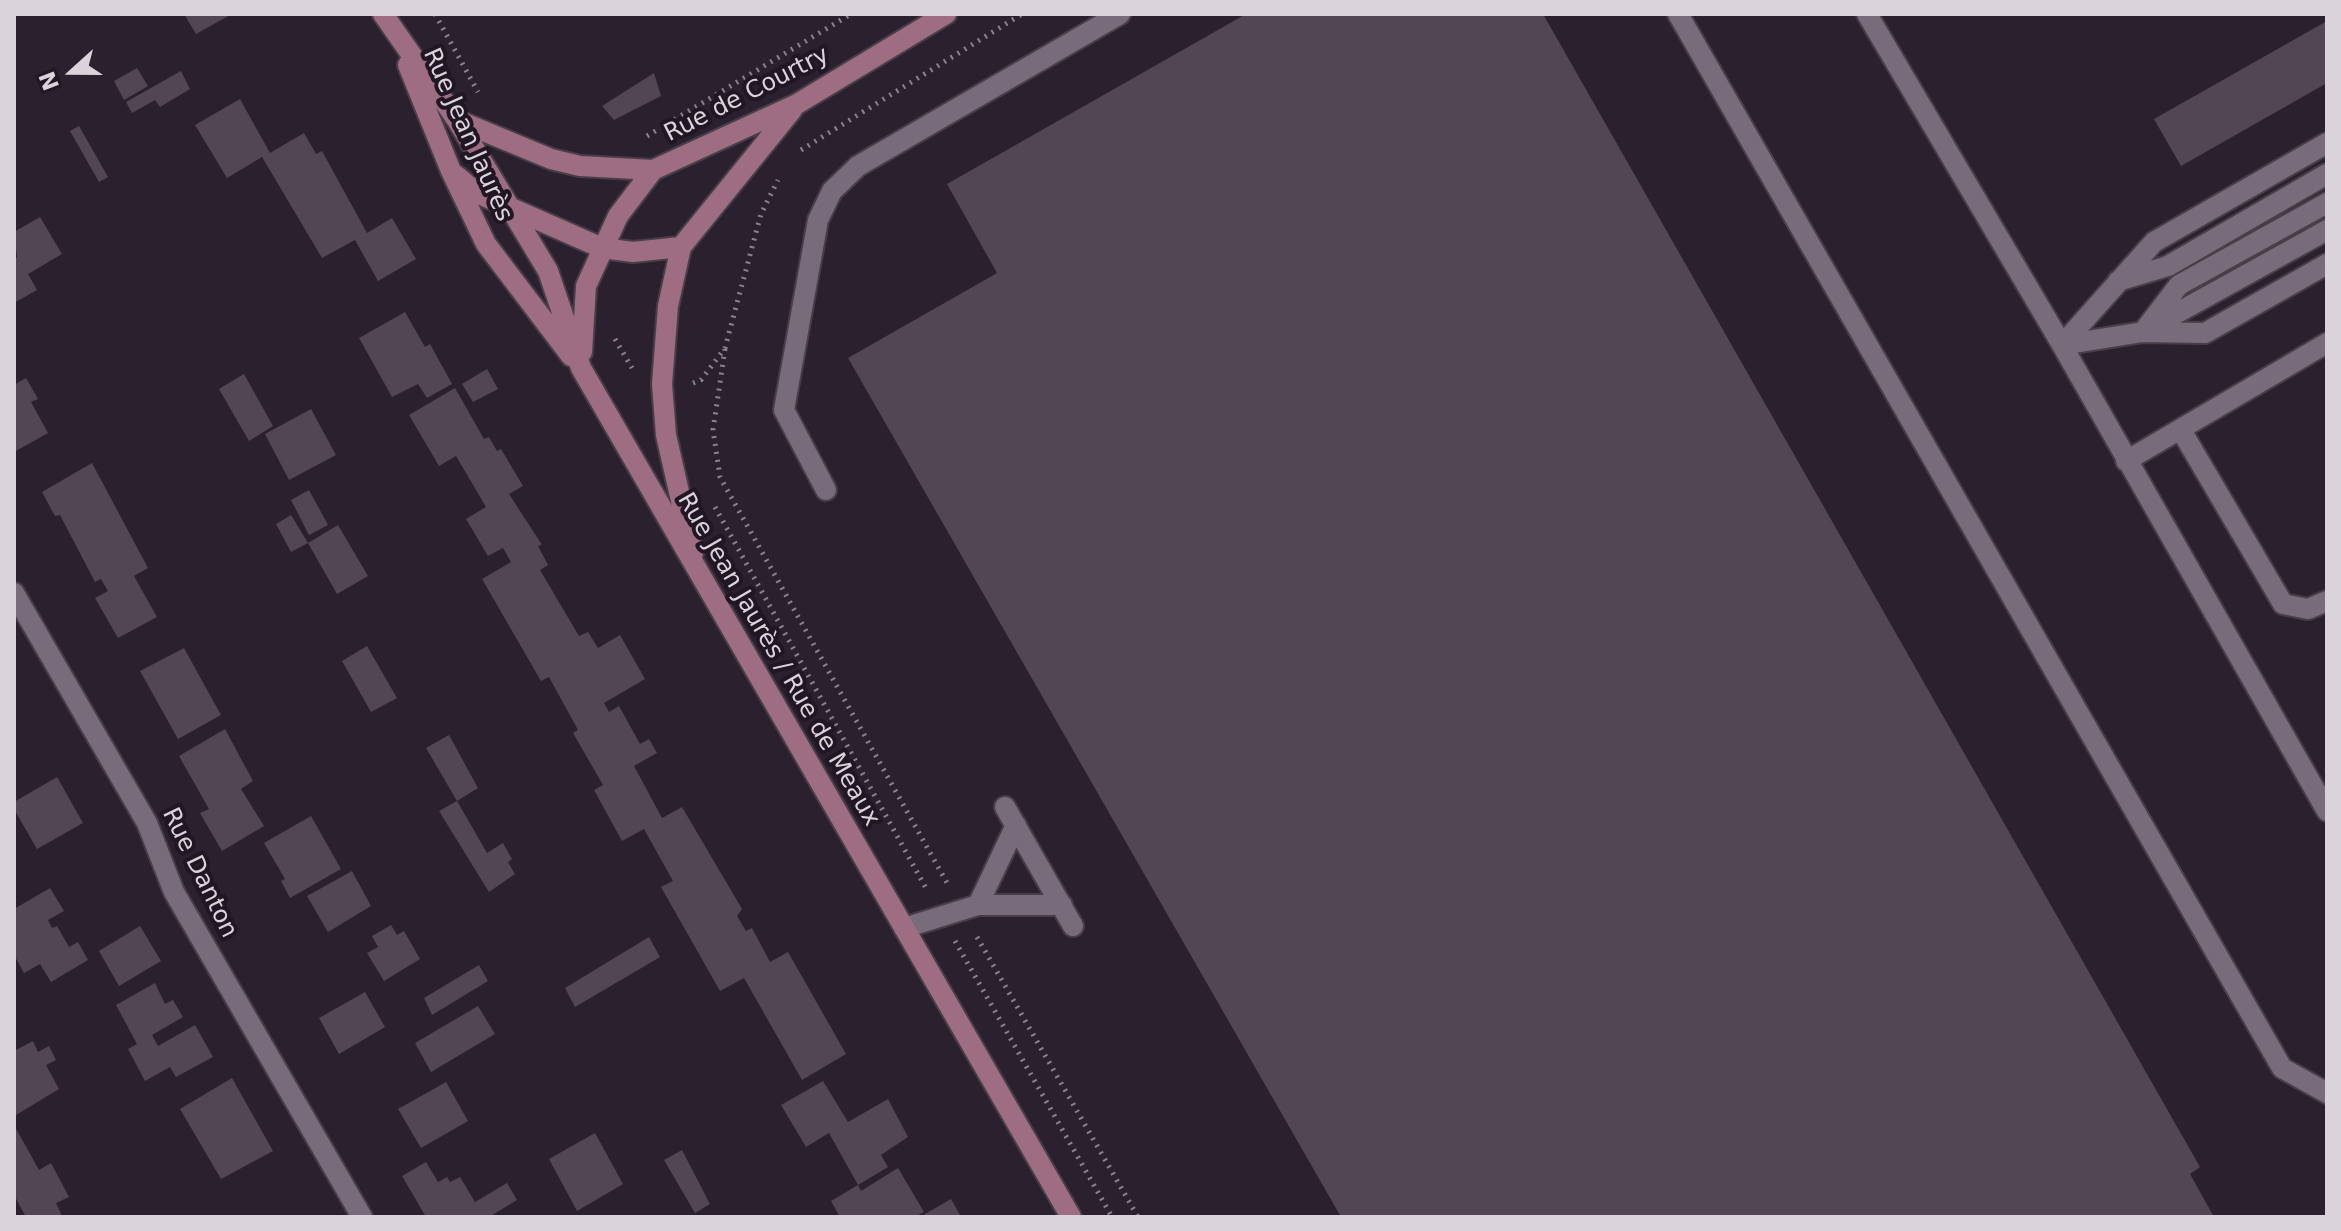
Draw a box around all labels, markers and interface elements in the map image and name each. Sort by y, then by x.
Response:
north arrow [32,32,112,112]
street label: Rue de Courtry [660,41,834,149]
street label: Rue Jean Jaurès [416,44,518,226]
text: N [34,68,64,94]
street label: Rue Jean Jaurès / Rue de Meaux [671,488,885,832]
street label: Rue Danton [155,803,243,943]

